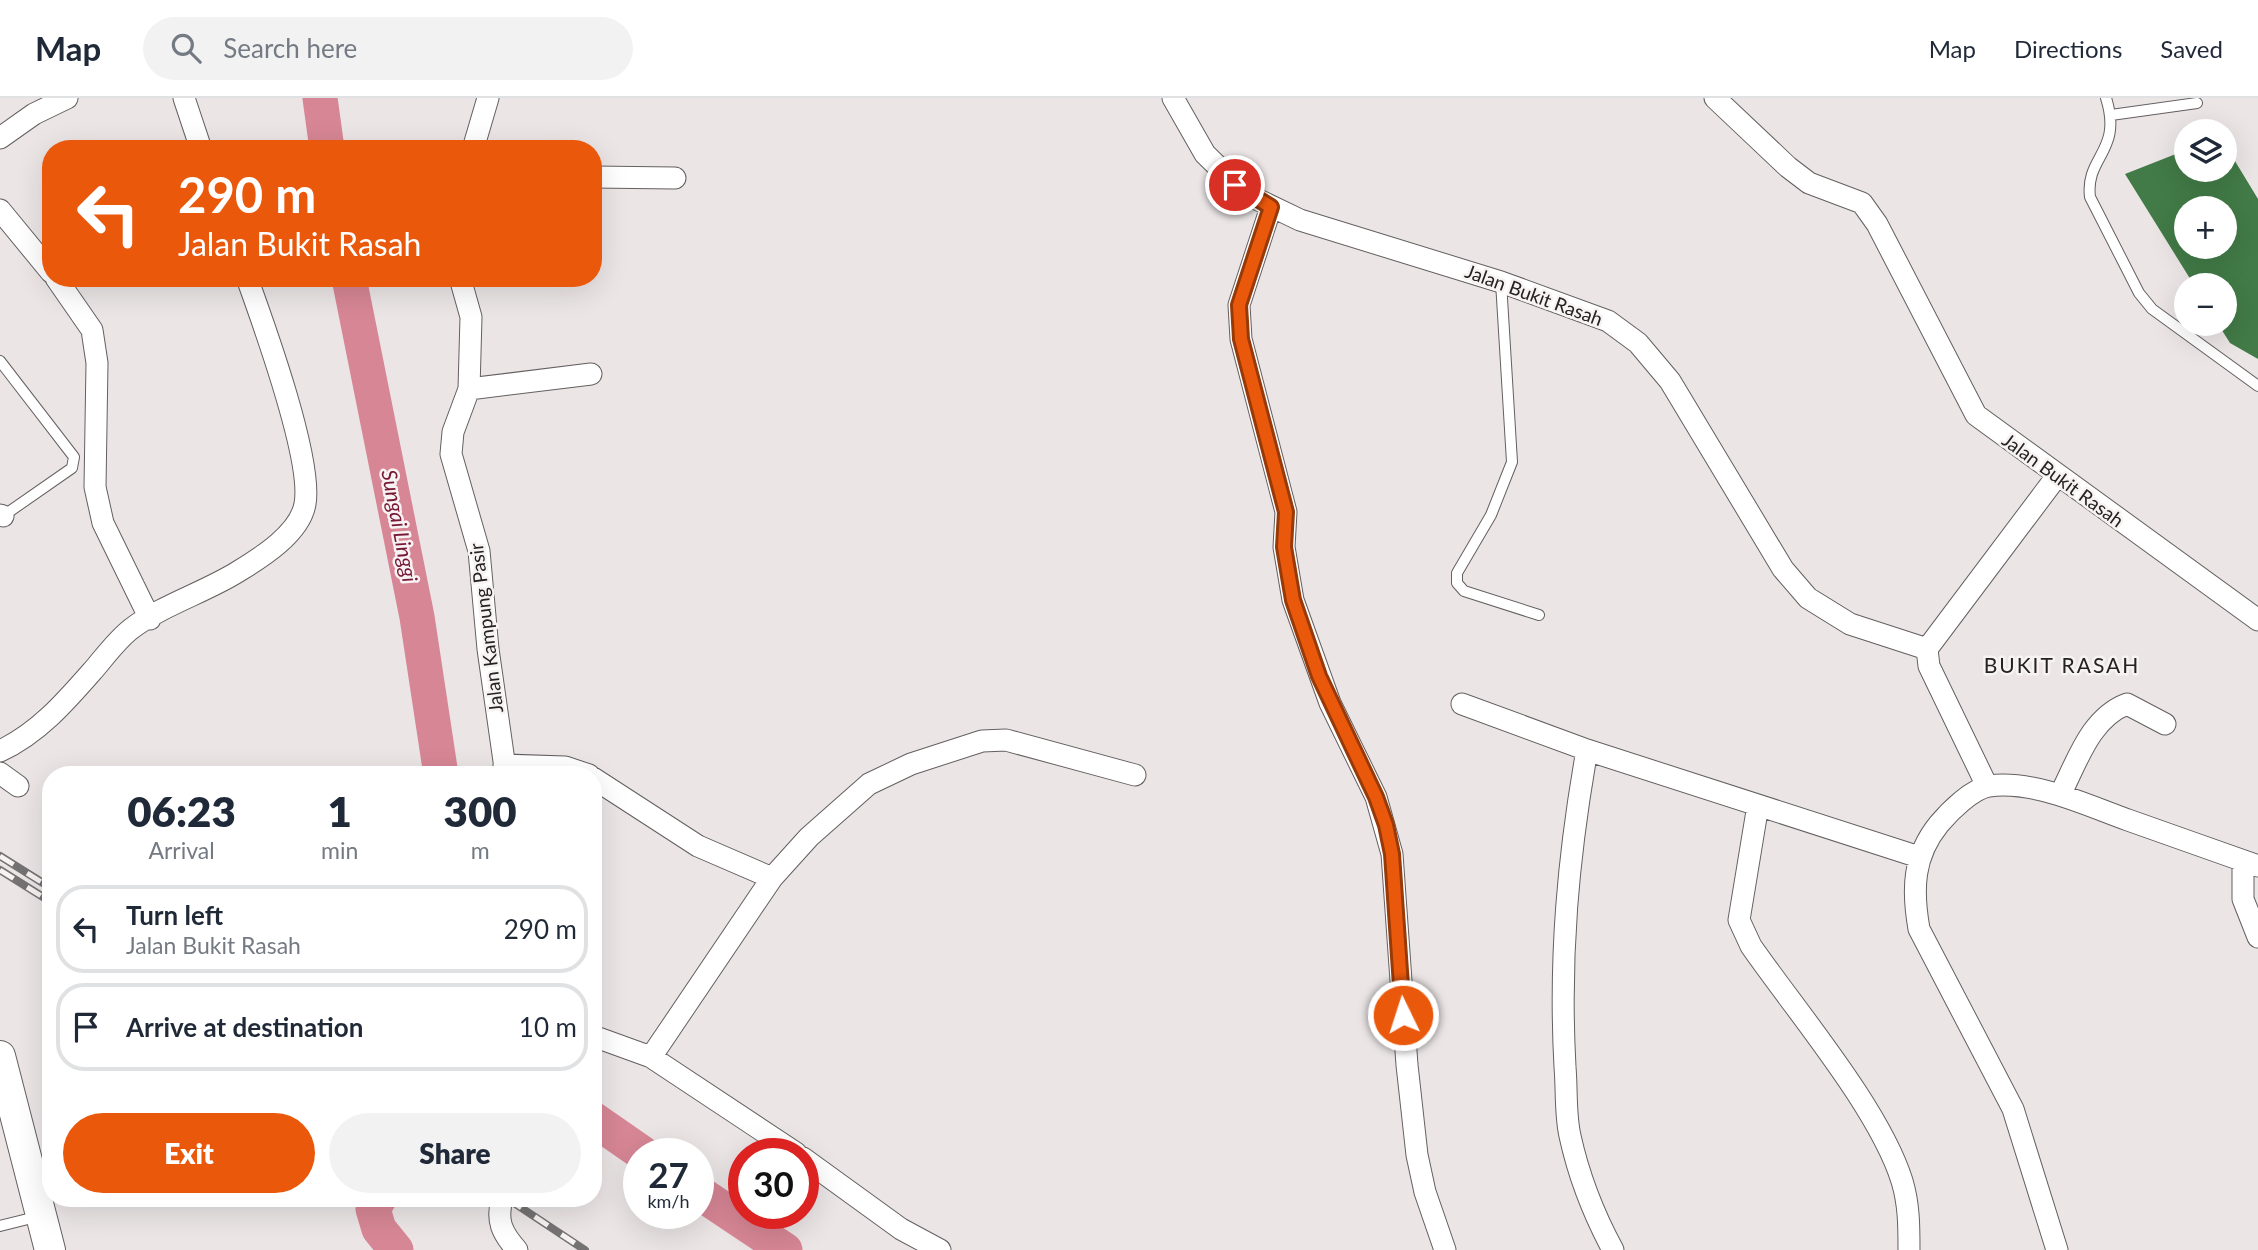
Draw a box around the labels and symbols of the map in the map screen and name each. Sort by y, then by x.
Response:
pin [1205,155,1265,215]
street label: Jalan Bukit Rasah [1462,259,1606,330]
street label: Jalan Bukit Rasah [1998,428,2129,531]
water label: Sungai Linggi [377,467,424,584]
street label: Jalan Kampung Pasir [464,542,507,714]
district label: BUKIT RASAH [1984,652,2140,677]
position arrow [1366,978,1440,1052]
speed limit sign: 30 [728,1138,819,1229]

